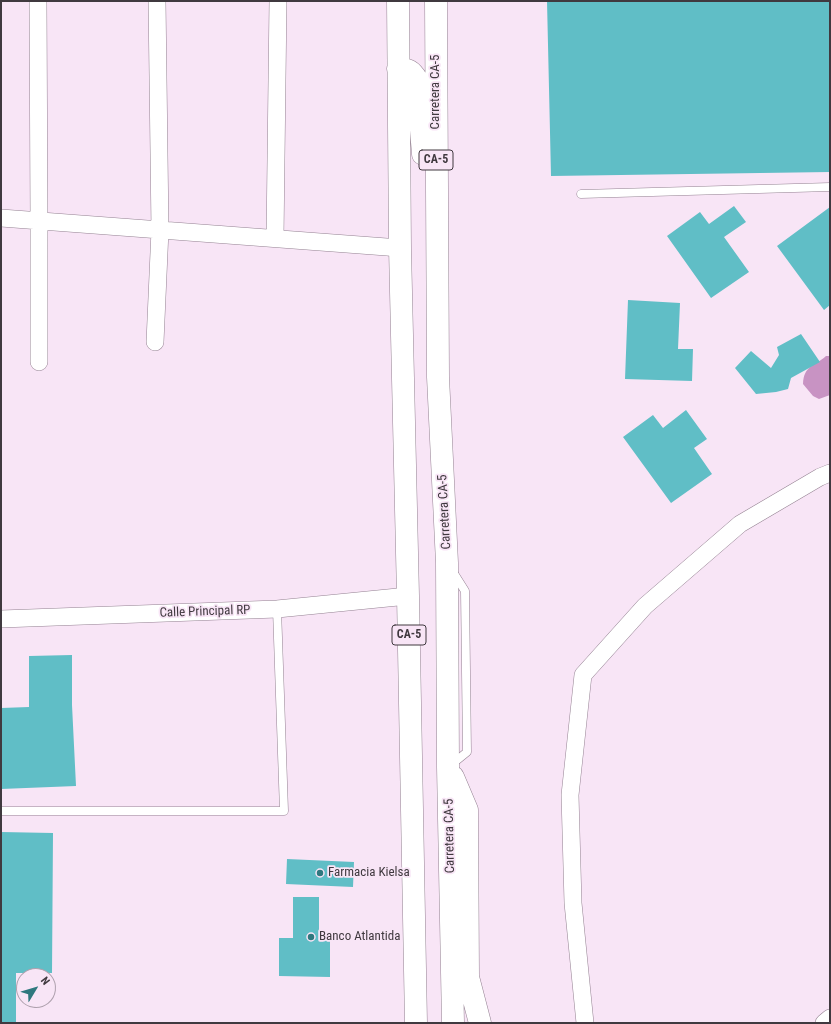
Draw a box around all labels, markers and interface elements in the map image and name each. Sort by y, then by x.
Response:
street label: Carretera CA-5 [428,55,444,129]
road number: CA-5 [419,150,453,170]
street label: Carretera CA-5 [435,474,455,550]
street label: Calle Principal RP [159,603,251,621]
road number: CA-5 [392,625,426,645]
street label: Carretera CA-5 [442,798,458,874]
place label: Farmacia Kielsa [328,865,410,881]
marker: Farmacia Kielsa [315,868,325,878]
place label: Banco Atlantida [319,929,400,945]
marker: Banco Atlantida [306,932,316,942]
north arrow [16,968,56,1008]
text: N [38,974,52,988]

